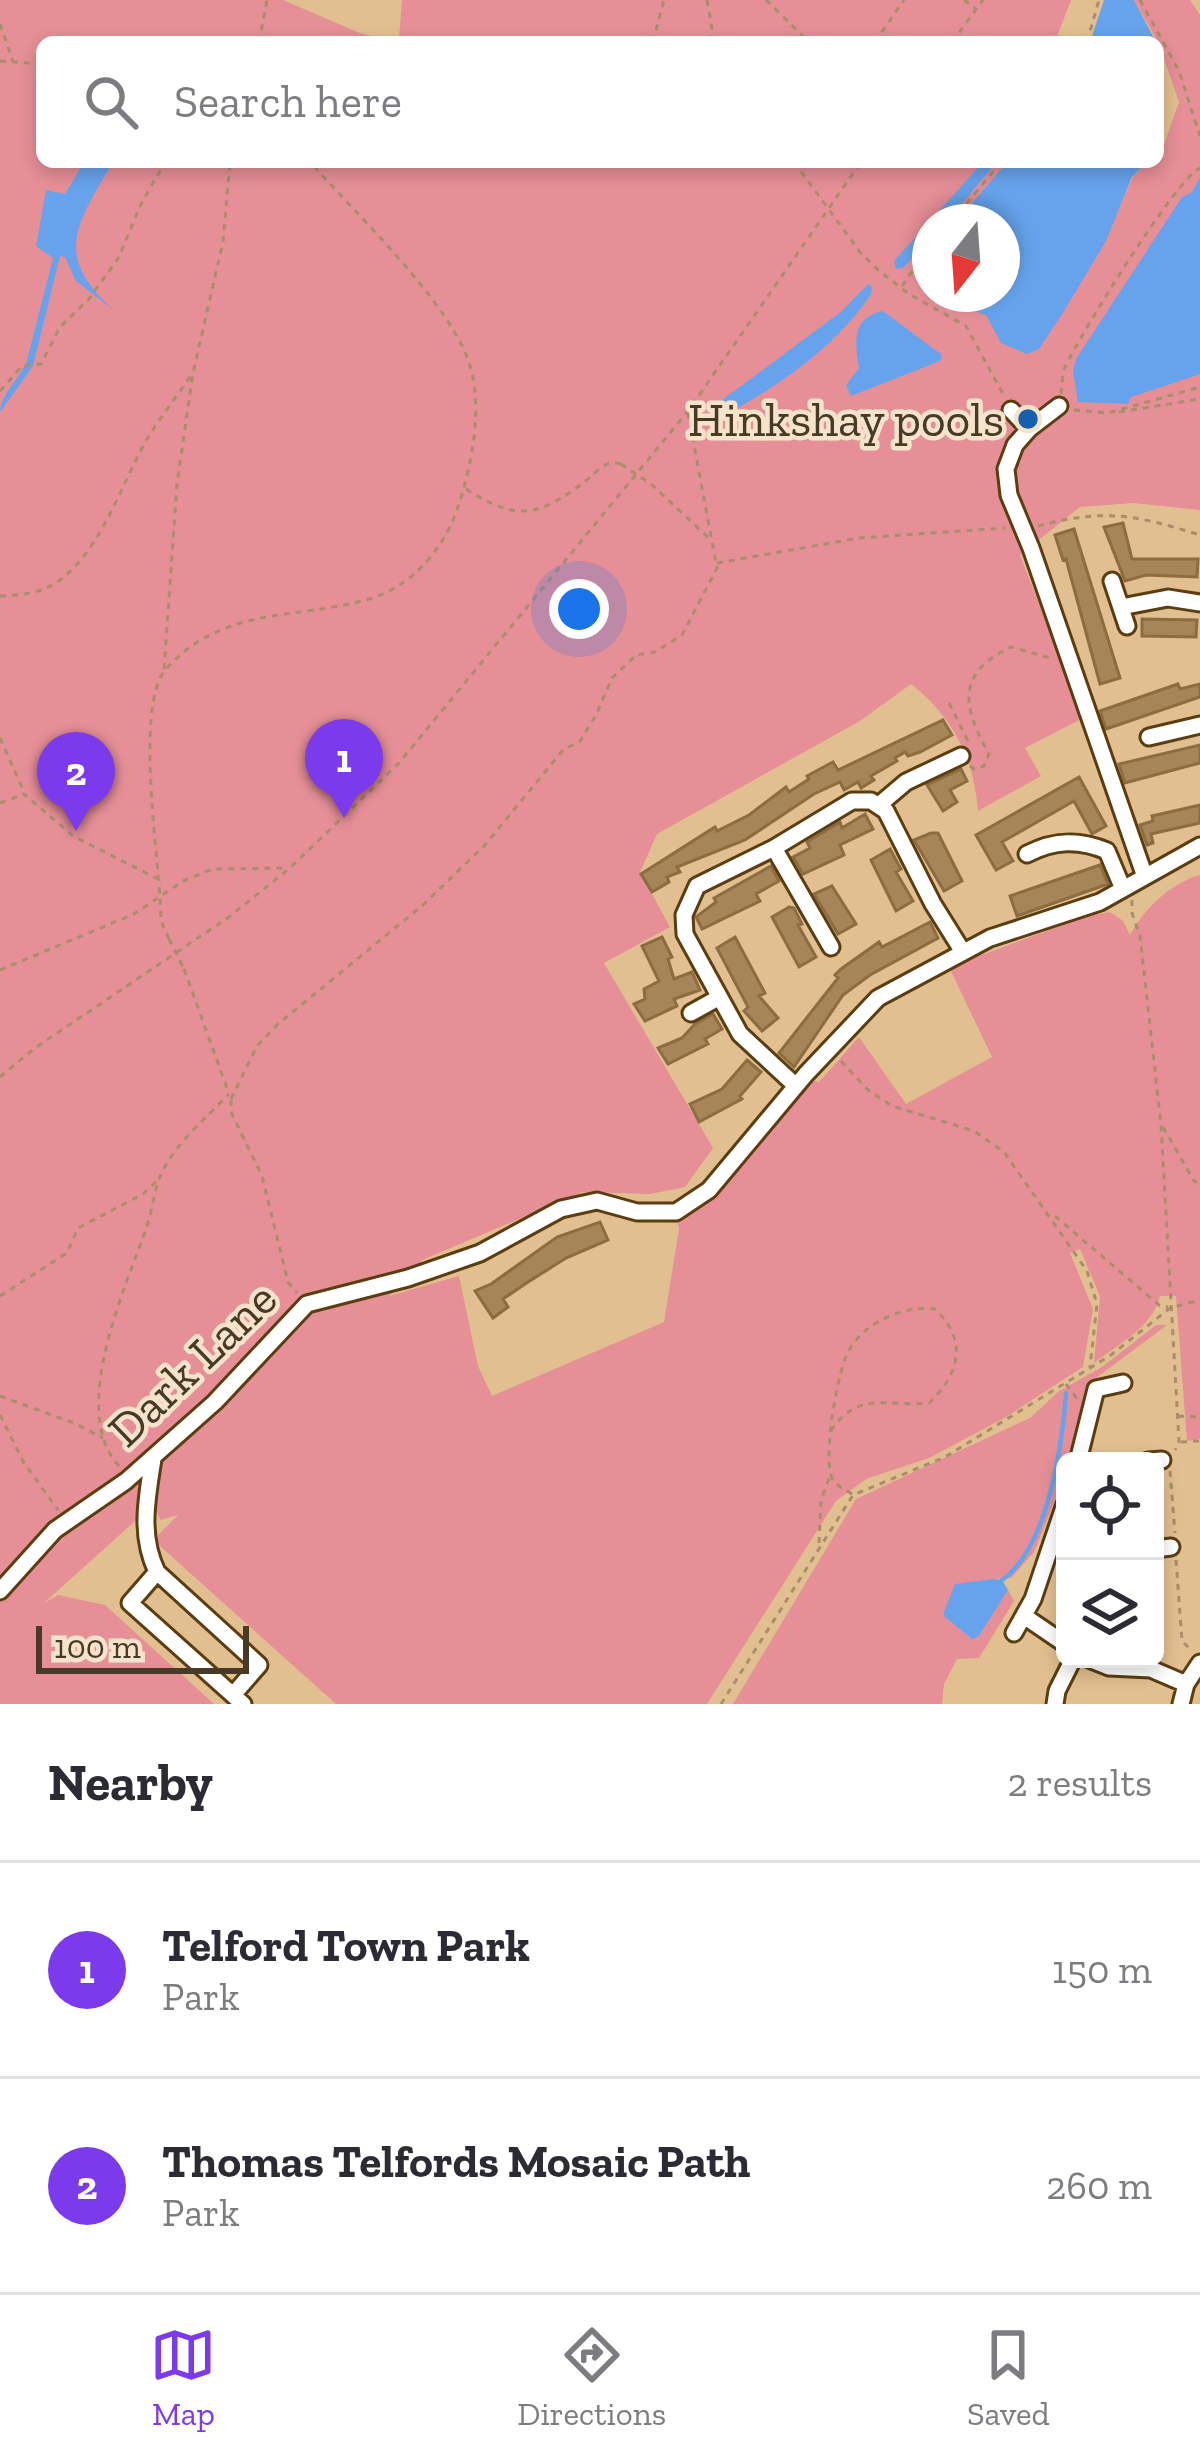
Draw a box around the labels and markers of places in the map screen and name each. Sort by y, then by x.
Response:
place label: Hinkshay pools [688,391,1004,448]
marker: Hinkshay pools [1015,406,1041,432]
pin: 1 [305,719,383,818]
pin: 2 [37,732,115,831]

